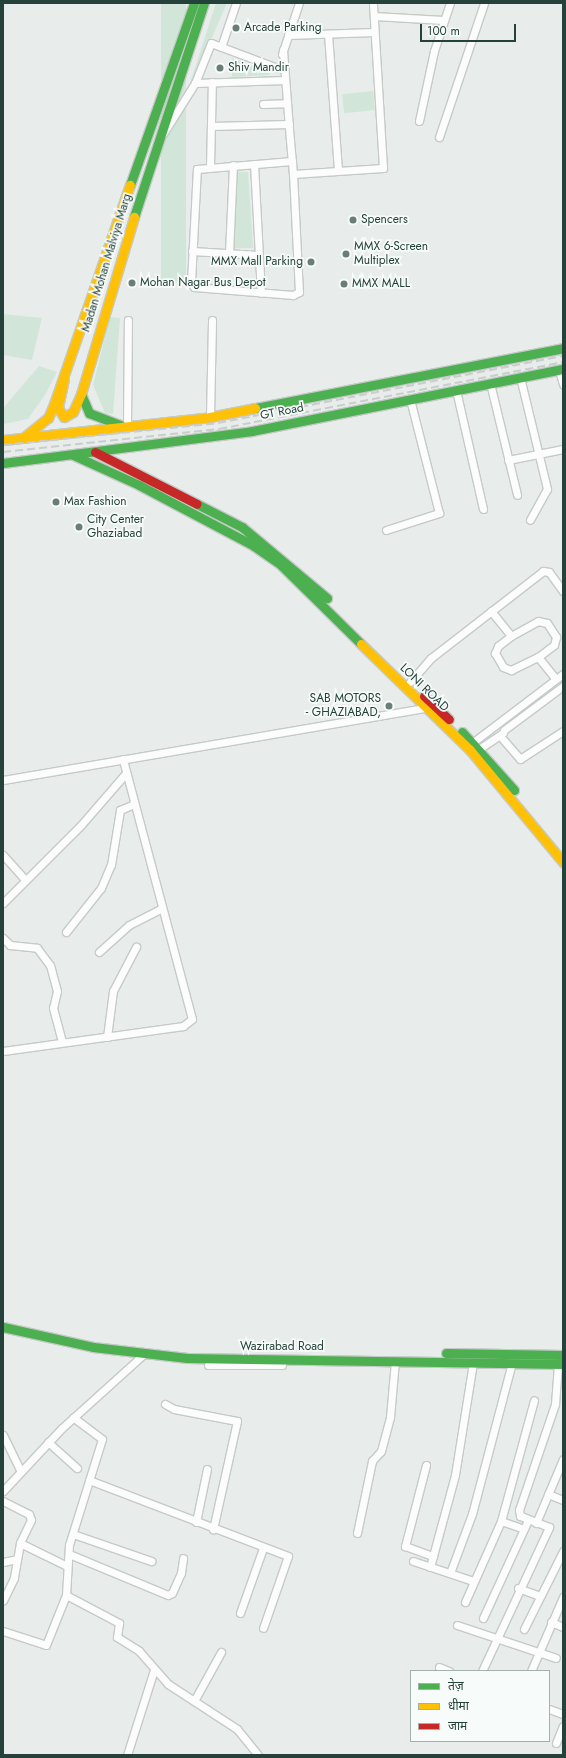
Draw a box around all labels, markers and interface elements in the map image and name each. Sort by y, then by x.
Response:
scale bar [422,16,518,42]
place label: Arcade Parking [244,21,322,35]
text: 100 m [427,22,460,40]
marker: Arcade Parking [231,23,241,33]
place label: Shiv Mandir [228,61,289,75]
marker: Shiv Mandir [215,63,225,73]
street label: Madan Mohan Malviya Marg [79,192,135,334]
place label: Spencers [361,213,408,227]
marker: Spencers [348,215,358,225]
place label: MMX 6-Screen Multiplex [354,240,428,268]
marker: MMX 6-Screen Multiplex [341,249,351,259]
place label: MMX Mall Parking [211,255,303,269]
marker: MMX Mall Parking [306,257,316,267]
place label: Mohan Nagar Bus Depot [140,276,266,290]
place label: MMX MALL [352,277,410,291]
marker: Mohan Nagar Bus Depot [127,278,137,288]
marker: MMX MALL [339,279,349,289]
street label: GT Road [259,401,305,423]
place label: Max Fashion [64,495,127,509]
marker: Max Fashion [51,497,61,507]
place label: City Center Ghaziabad [87,513,144,541]
marker: City Center Ghaziabad [74,522,84,532]
street label: LONI ROAD [397,661,451,715]
place label: SAB MOTORS - GHAZIABAD, [306,692,381,720]
marker: SAB MOTORS - GHAZIABAD, [384,701,394,711]
street label: Wazirabad Road [240,1340,324,1354]
legend [410,1670,550,1742]
text: तेज़ [448,1677,464,1695]
text: धीमा [448,1697,469,1715]
text: जाम [448,1717,467,1735]

